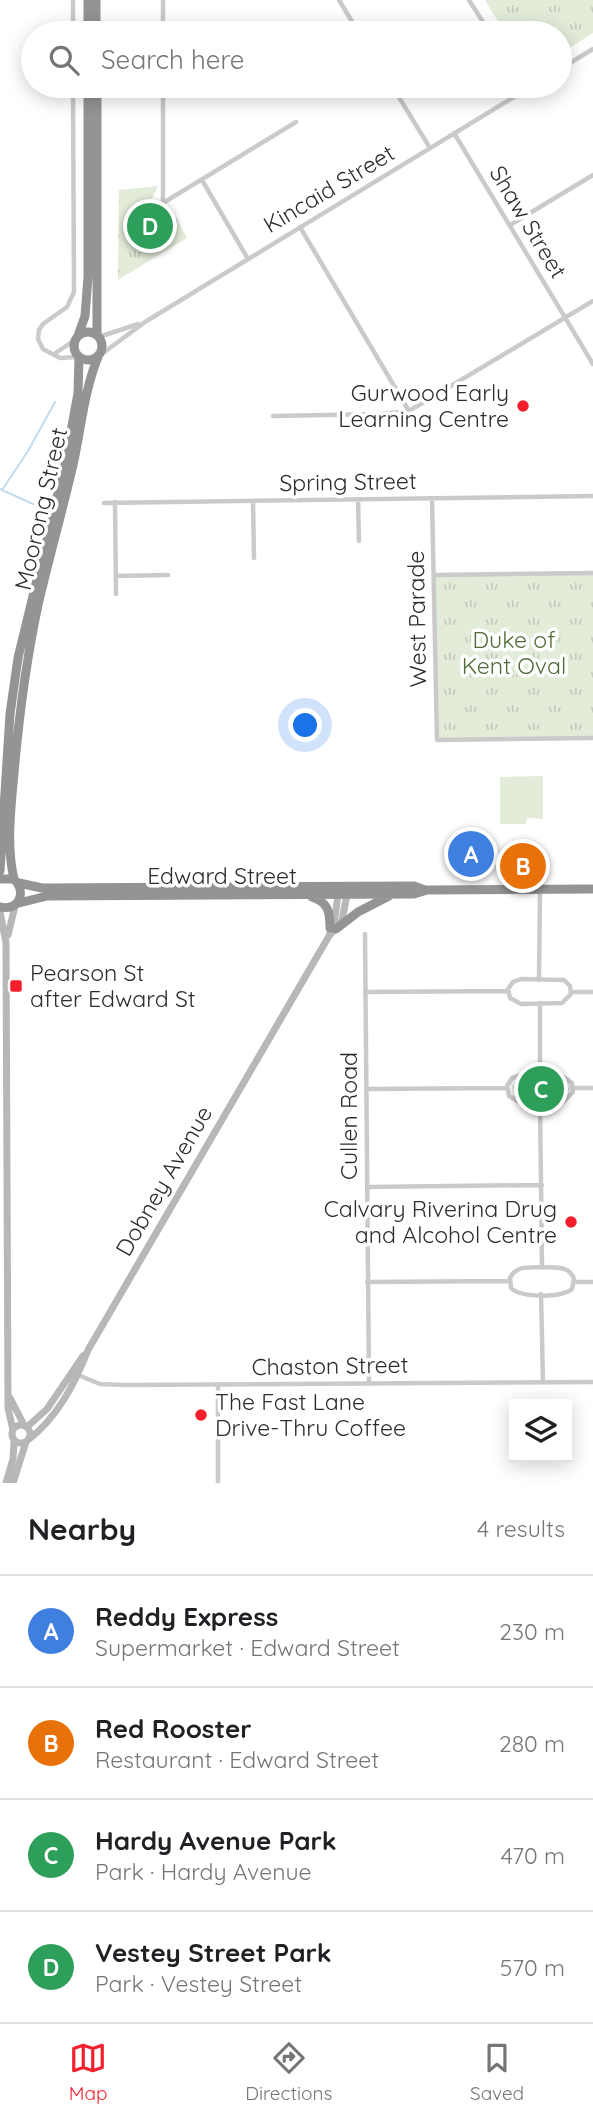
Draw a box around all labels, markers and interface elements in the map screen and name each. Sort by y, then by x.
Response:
search box [21,21,572,98]
icon: search [45,41,83,79]
text: Search here [101,43,245,76]
street label: Kincaid Street [258,138,400,239]
street label: Shaw Street [483,160,573,283]
pin: D [127,200,173,252]
place label: Gurwood Early Learning Centre [338,378,509,433]
marker: Gurwood Early Learning Centre [515,398,531,414]
street label: Moorong Street [8,425,73,593]
street label: Spring Street [279,466,417,497]
street label: West Parade [401,550,432,688]
park label: Duke of Kent Oval [462,625,566,680]
your location [288,708,322,742]
pin: A [448,828,494,880]
pin: B [500,840,546,892]
street label: Edward Street [147,861,297,890]
place label: Pearson St after Edward St [30,958,196,1013]
marker: Pearson St after Edward St [8,978,24,994]
street label: Cullen Road [334,1052,363,1180]
pin: C [518,1063,564,1115]
street label: Dobney Avenue [109,1100,218,1261]
place label: Calvary Riverina Drug and Alcohol Centre [324,1194,557,1249]
marker: Calvary Riverina Drug and Alcohol Centre [563,1214,579,1230]
street label: Chaston Street [251,1350,409,1381]
place label: The Fast Lane Drive-Thru Coffee [215,1387,406,1442]
map controls [509,1399,572,1462]
button: layers [509,1399,572,1462]
marker: The Fast Lane Drive-Thru Coffee [193,1407,209,1423]
text: Nearby [28,1510,136,1548]
text: 4 results [477,1514,565,1543]
text: Reddy Express [95,1600,278,1633]
text: A [44,1617,58,1646]
text: 230 m [499,1617,565,1646]
text: Supermarket · Edward Street [95,1633,400,1662]
text: Red Rooster [95,1712,252,1745]
text: B [43,1729,59,1758]
text: 280 m [499,1729,565,1758]
text: Restaurant · Edward Street [95,1745,379,1774]
text: Hardy Avenue Park [95,1824,337,1857]
text: C [44,1841,58,1870]
text: 470 m [501,1841,565,1870]
text: Park · Hardy Avenue [95,1857,312,1886]
text: Vestey Street Park [95,1936,332,1969]
text: D [43,1953,59,1982]
text: 570 m [500,1953,565,1982]
text: Park · Vestey Street [95,1969,302,1998]
tab: Map [69,2039,108,2105]
tab: Directions [245,2039,332,2105]
tab: Saved [470,2039,524,2105]

